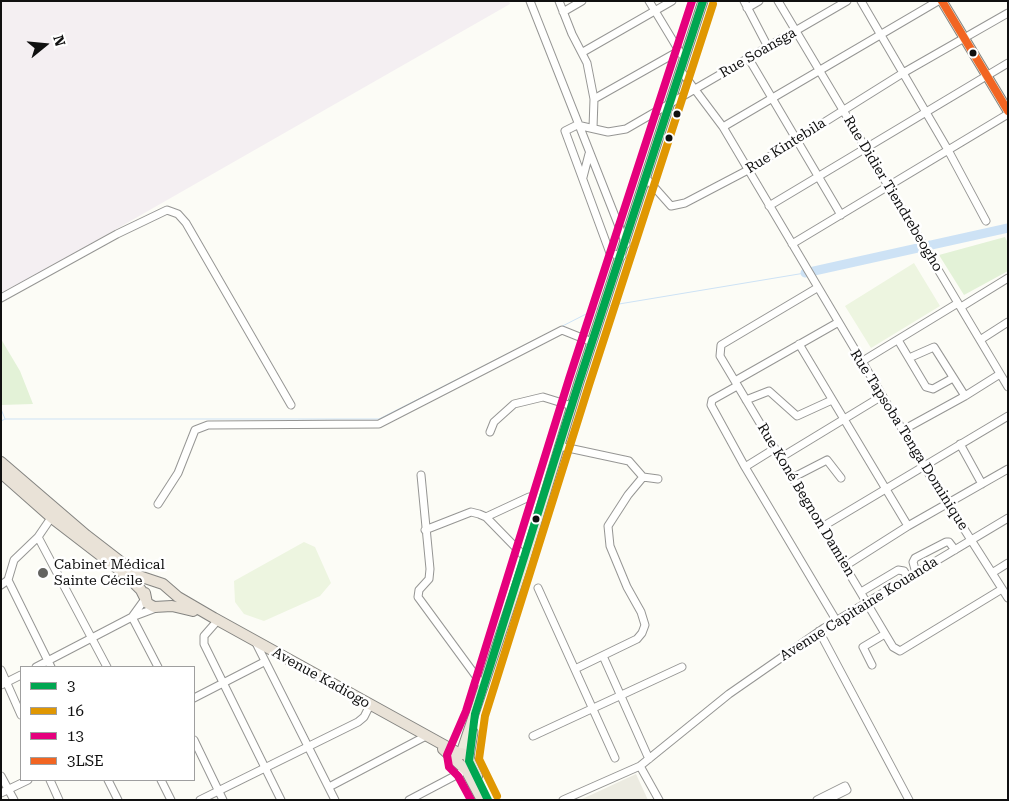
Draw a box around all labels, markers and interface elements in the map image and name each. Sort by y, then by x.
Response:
north arrow [20,20,70,70]
street label: Rue Soansga [717,24,799,82]
text: N [50,33,69,48]
unlabelled marker [968,48,978,58]
unlabelled marker [672,109,682,119]
street label: Rue Didier Tiendrebeogho [840,113,946,275]
street label: Rue Kintebila [743,115,829,177]
unlabelled marker [664,133,674,143]
street label: Rue Tapsoba Tenga Dominique [846,347,972,533]
street label: Rue Koné Begnon Damien [754,420,858,580]
unlabelled marker [531,514,541,524]
street label: Avenue Capitaine Kouanda [777,553,941,665]
place label: Cabinet Médical Sainte Cécile [54,557,165,590]
marker: Cabinet Médical Sainte Cécile [36,566,50,580]
street label: Avenue Kadiogo [269,644,373,712]
legend [20,666,195,781]
text: 3 [67,677,75,695]
text: 16 [67,702,84,720]
text: 13 [67,727,84,745]
text: 3LSE [67,752,104,770]

